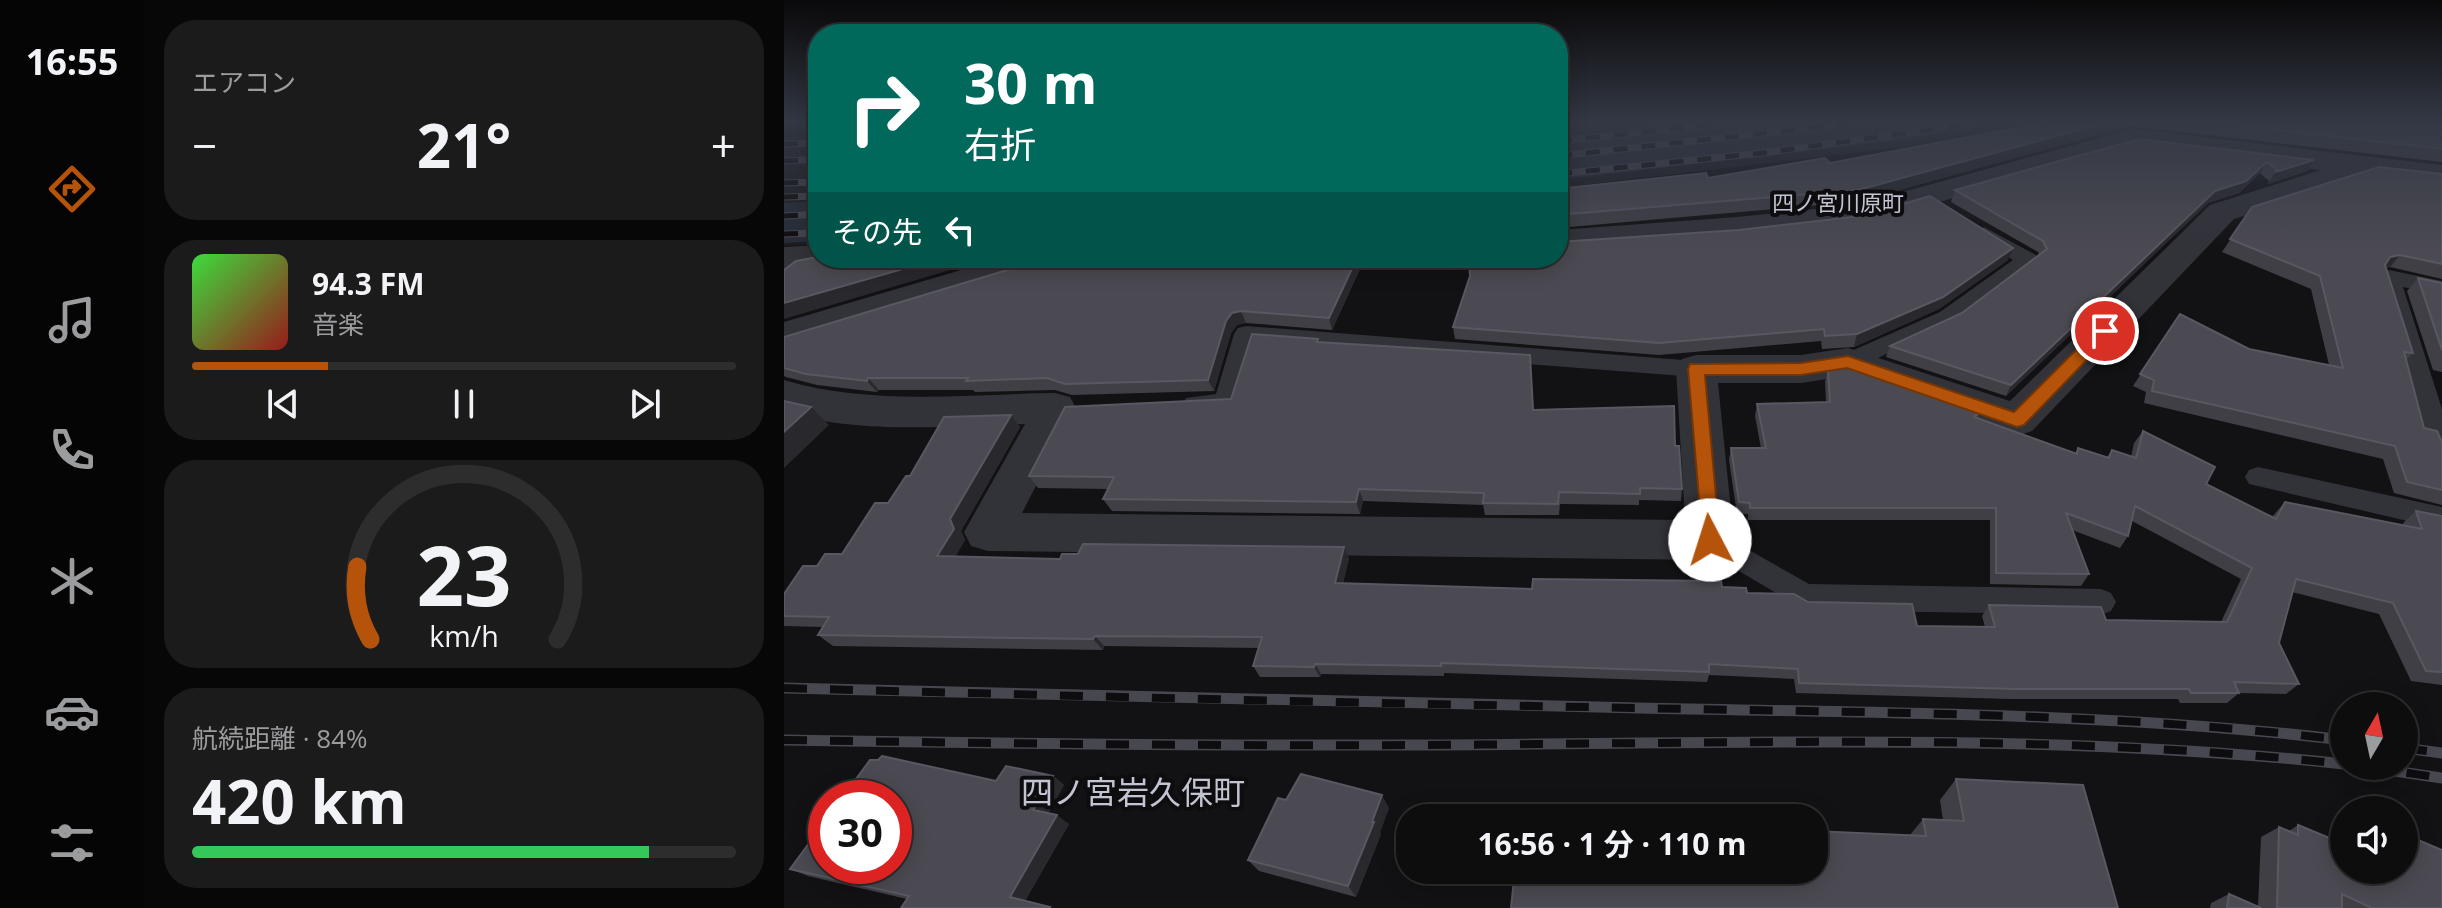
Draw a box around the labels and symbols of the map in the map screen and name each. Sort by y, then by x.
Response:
district label: 四ノ宮川原町 [1772,187,1904,217]
pin [2071,297,2139,365]
position arrow [1668,498,1752,582]
north arrow [2330,692,2418,780]
district label: 四ノ宮岩久保町 [1021,770,1245,813]
speed limit sign: 30 [808,780,912,884]

